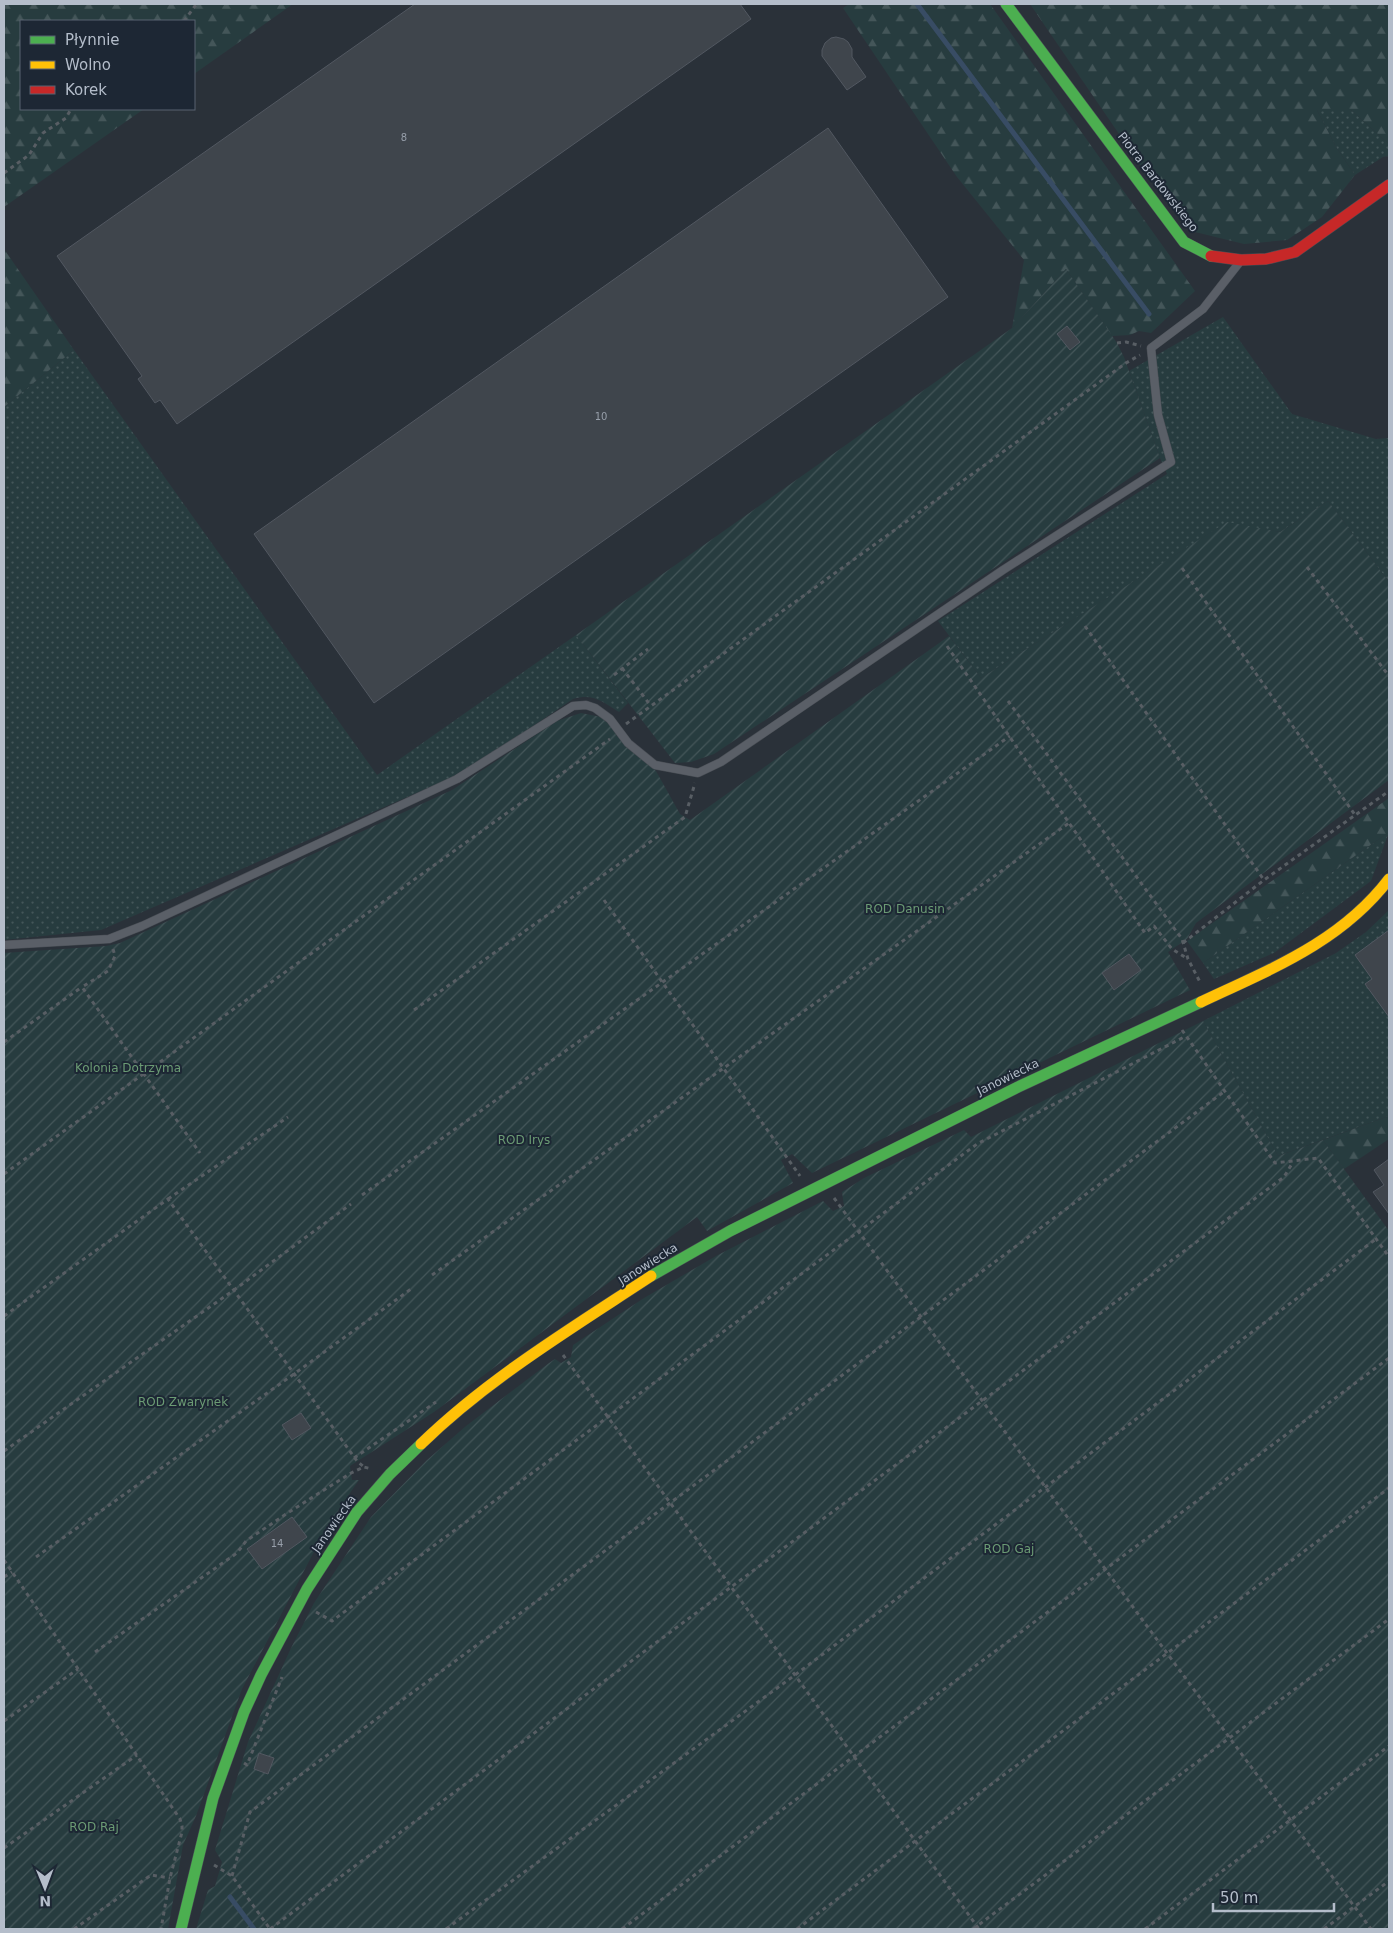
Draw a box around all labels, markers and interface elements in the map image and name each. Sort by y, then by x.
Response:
legend [20,20,195,110]
text: Płynnie [65,31,120,49]
text: Wolno [65,56,111,74]
text: Korek [65,81,107,99]
street label: Piotra Bardowskiego [1115,129,1201,235]
house number: 8 [401,132,407,143]
house number: 10 [595,411,607,422]
park label: ROD Danusin [865,902,945,916]
street label: Janowiecka [974,1056,1041,1098]
park label: Kolonia Dotrzyma [75,1061,181,1075]
park label: ROD Irys [498,1133,550,1147]
street label: Janowiecka [615,1240,680,1288]
park label: ROD Zwarynek [138,1395,228,1409]
street label: Janowiecka [308,1493,359,1556]
house number: 14 [271,1538,283,1549]
park label: ROD Gaj [984,1542,1034,1556]
park label: ROD Raj [69,1820,119,1834]
north arrow [20,1863,70,1913]
scale bar [1213,1880,1334,1912]
text: 50 m [1220,1889,1258,1907]
text: N [39,1893,51,1909]

